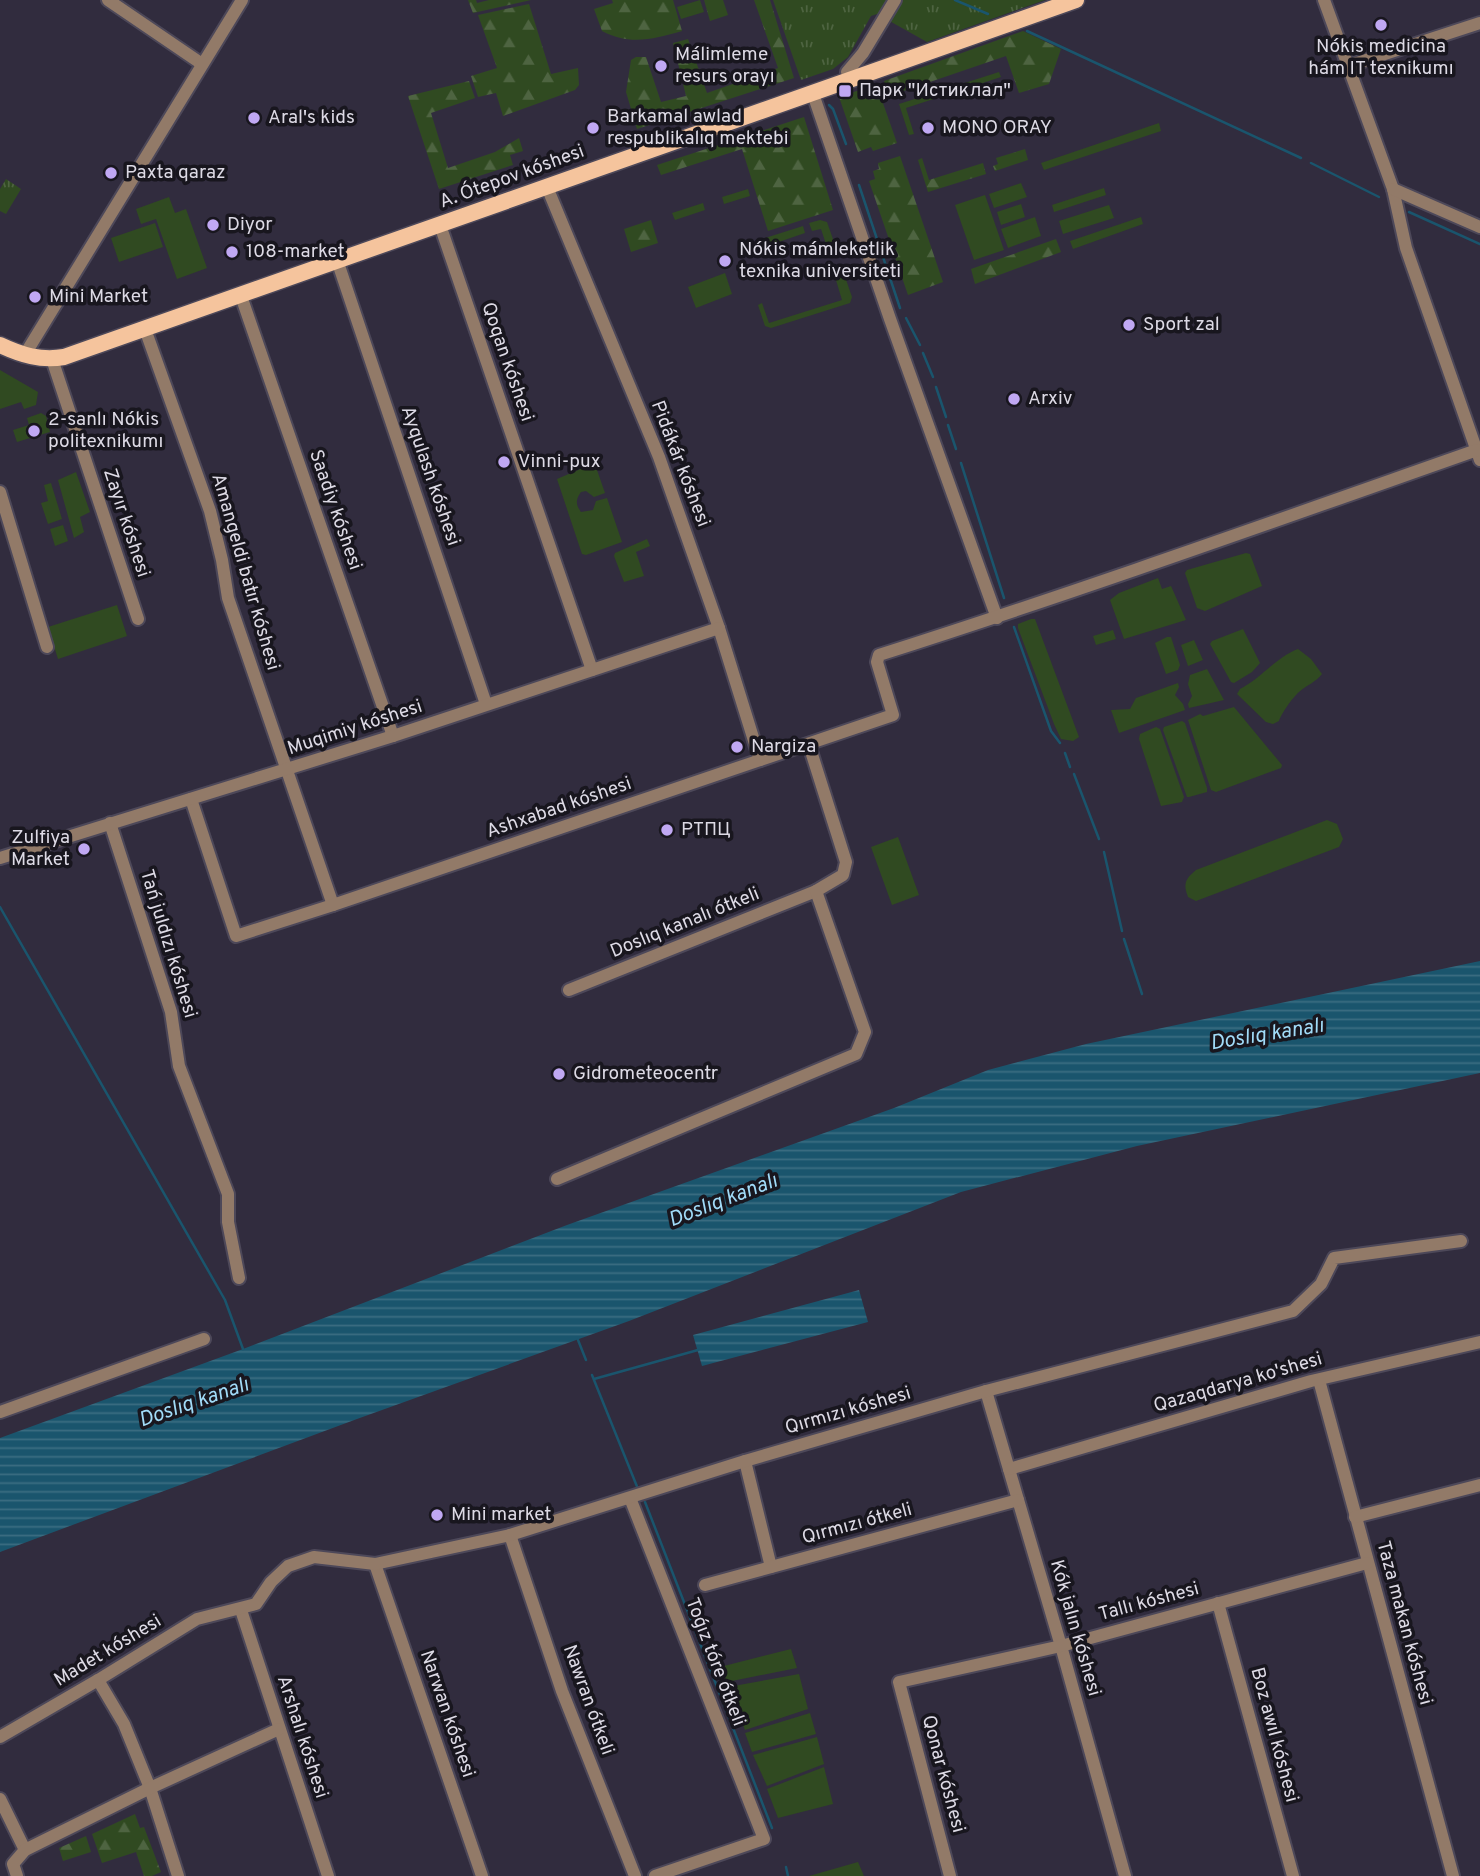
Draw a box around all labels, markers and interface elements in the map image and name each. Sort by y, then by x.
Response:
marker: Nókis medicina hám IT texnikumı [1373,17,1389,33]
place label: Nókis medicina hám IT texnikumı [1308,35,1454,81]
place label: Málimleme resurs orayı [675,43,775,89]
marker: Málimleme resurs orayı [653,58,669,74]
place label: Парк "Истиклал" [859,79,1011,103]
marker: Парк "Истиклал" [837,83,853,99]
place label: Barkamal awlad respublikalıq mektebi [607,105,788,151]
place label: Aral's kids [268,106,355,130]
marker: Aral's kids [246,110,262,126]
place label: MONO ORAY [942,116,1052,140]
marker: Barkamal awlad respublikalıq mektebi [585,120,601,136]
marker: MONO ORAY [920,120,936,136]
street label: A. Ótepov kóshesi [436,139,588,214]
place label: Paxta qaraz [125,161,226,185]
marker: Paxta qaraz [103,165,119,181]
place label: Diyor [227,213,273,237]
marker: Diyor [205,217,221,233]
place label: Nókis mámleketlik texnika universiteti [739,238,901,284]
place label: 108-market [246,240,345,264]
marker: 108-market [224,244,240,260]
marker: Nókis mámleketlik texnika universiteti [717,253,733,269]
place label: Mini Market [49,285,148,309]
marker: Mini Market [27,289,43,305]
street label: Qoqan kóshesi [475,299,539,425]
place label: Sport zal [1143,313,1220,337]
marker: Sport zal [1121,317,1137,333]
place label: Arxiv [1028,387,1073,411]
marker: Arxiv [1006,391,1022,407]
street label: Pidákár kóshesi [645,398,715,530]
street label: Ayqulash kóshesi [395,403,465,549]
place label: 2-sanlı Nókis politexnikumı [48,408,163,454]
marker: 2-sanlı Nókis politexnikumı [26,423,42,439]
street label: Saadiy kóshesi [303,447,367,573]
place label: Vinni-pux [518,450,601,474]
marker: Vinni-pux [496,454,512,470]
street label: Zayır kóshesi [97,465,155,581]
street label: Amangeldi batır kóshesi [205,471,285,673]
street label: Muqimiy kóshesi [284,695,426,761]
place label: Nargiza [751,735,816,759]
marker: Nargiza [729,739,745,755]
street label: Ashxabad kóshesi [483,772,635,844]
place label: РТПЦ [681,818,731,842]
marker: РТПЦ [659,822,675,838]
place label: Zulfiya Market [11,826,70,872]
marker: Zulfiya Market [76,841,92,857]
street label: Tań juldızı kóshesi [134,867,202,1021]
street label: Doslıq kanalı ótkeli [607,882,763,964]
water label: Doslıq kanalı [1208,1013,1327,1057]
place label: Gidrometeocentr [573,1062,719,1086]
marker: Gidrometeocentr [551,1066,567,1082]
water label: Doslıq kanalı [665,1168,782,1234]
street label: Qazaqdarya ko'shesi [1151,1347,1325,1419]
water label: Doslıq kanalı [135,1371,253,1434]
street label: Qırmızı kóshesi [782,1382,914,1440]
street label: Qırmızı ótkeli [799,1498,915,1550]
place label: Mini market [451,1503,552,1527]
marker: Mini market [429,1507,445,1523]
street label: Taza makan kóshesi [1371,1538,1437,1708]
street label: Kók jalın kóshesi [1044,1557,1106,1699]
street label: Tallı kóshesi [1096,1577,1202,1627]
street label: Toǵız tóre ótkeli [679,1594,751,1730]
street label: Madet kóshesi [50,1610,166,1692]
street label: Nawran ótkeli [557,1642,619,1758]
street label: Narwan kóshesi [414,1647,480,1781]
street label: Boz awıl kóshesi [1244,1665,1304,1805]
street label: Arshalı kóshesi [271,1672,333,1802]
street label: Qonar kóshesi [916,1713,970,1835]

